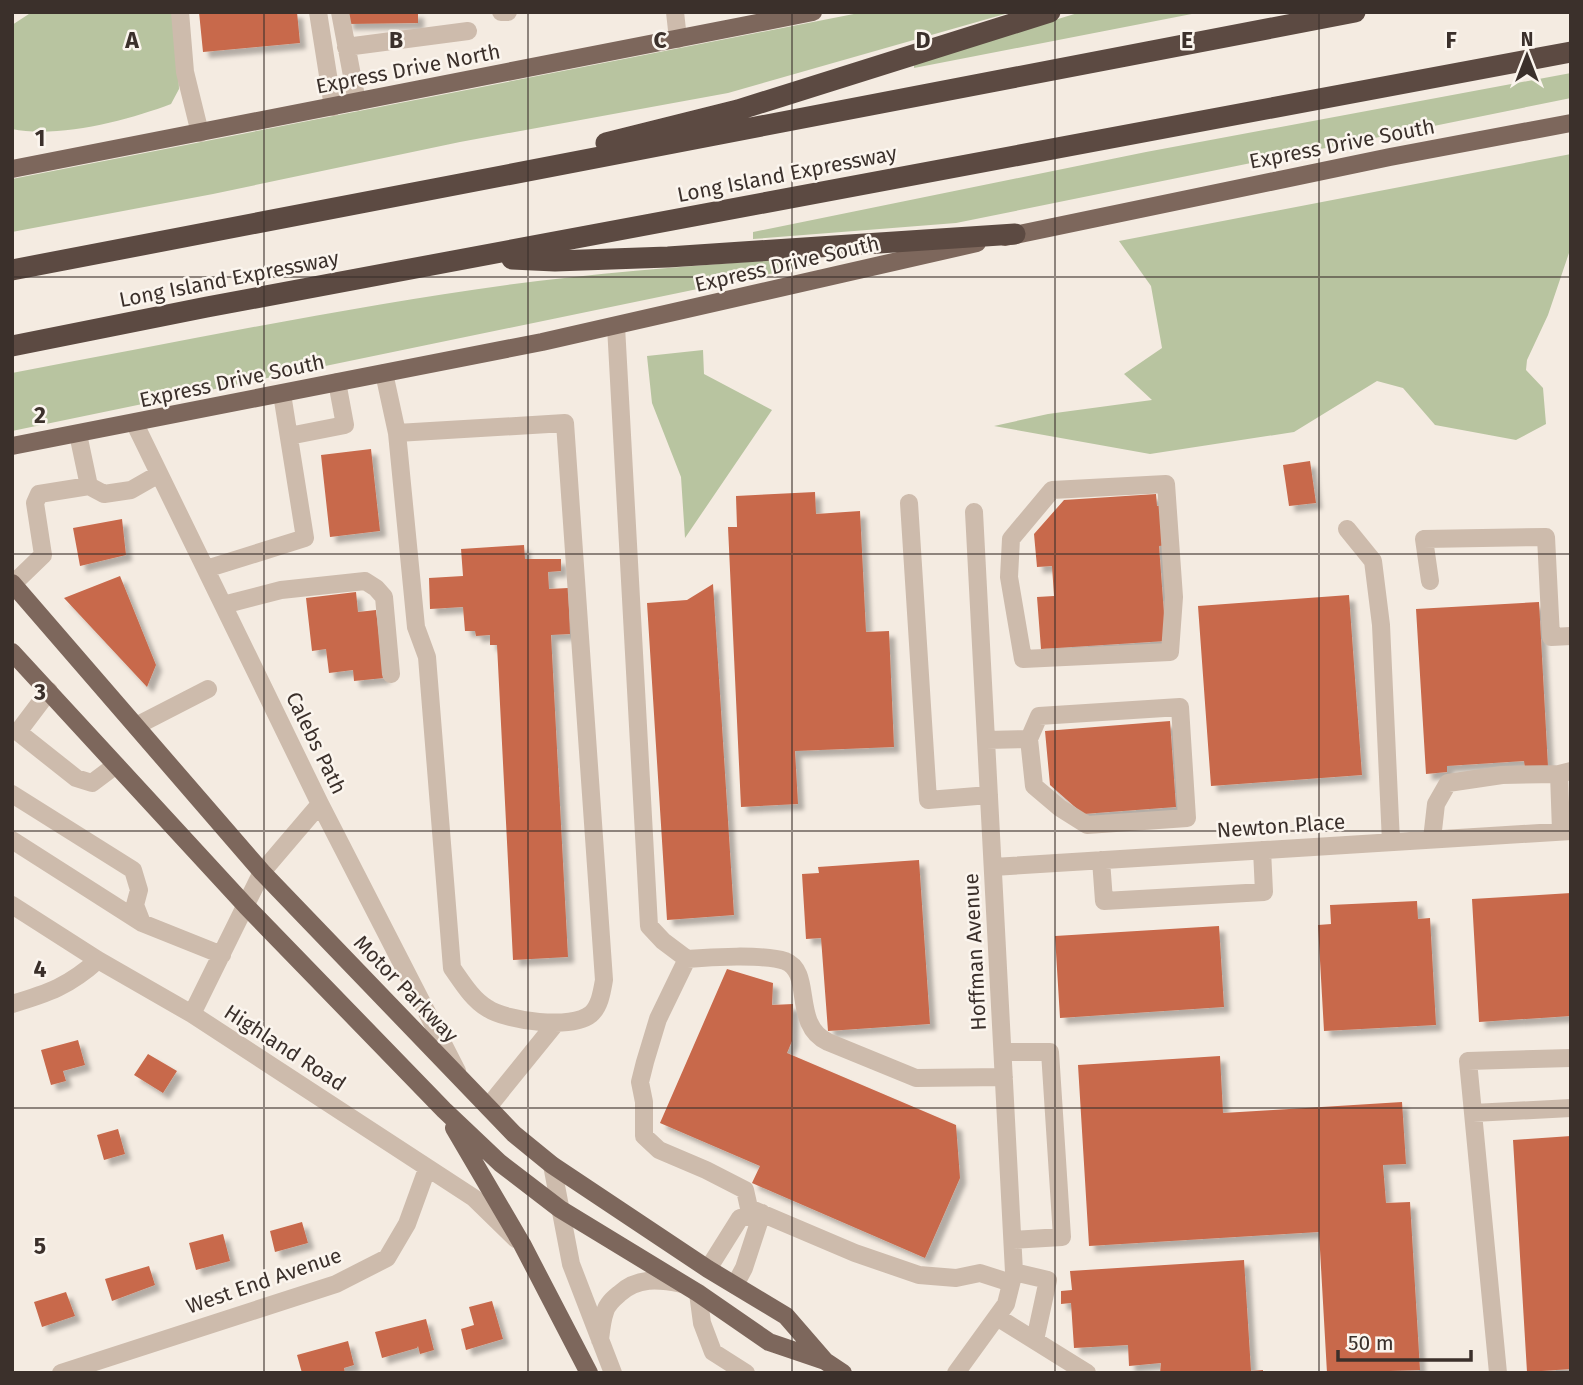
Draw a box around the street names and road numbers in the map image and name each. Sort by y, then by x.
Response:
street label: Express Drive North [314,38,502,100]
street label: Express Drive South [1247,113,1437,175]
street label: Long Island Expressway [675,140,900,208]
street label: Express Drive South [692,230,882,298]
street label: Long Island Expressway [117,245,342,313]
street label: Express Drive South [137,349,327,413]
street label: Calebs Path [280,688,352,798]
street label: Newton Place [1216,809,1346,843]
street label: Hoffman Avenue [958,873,992,1031]
street label: Motor Parkway [348,930,464,1049]
street label: Highland Road [219,999,351,1097]
street label: West End Avenue [183,1242,345,1320]

